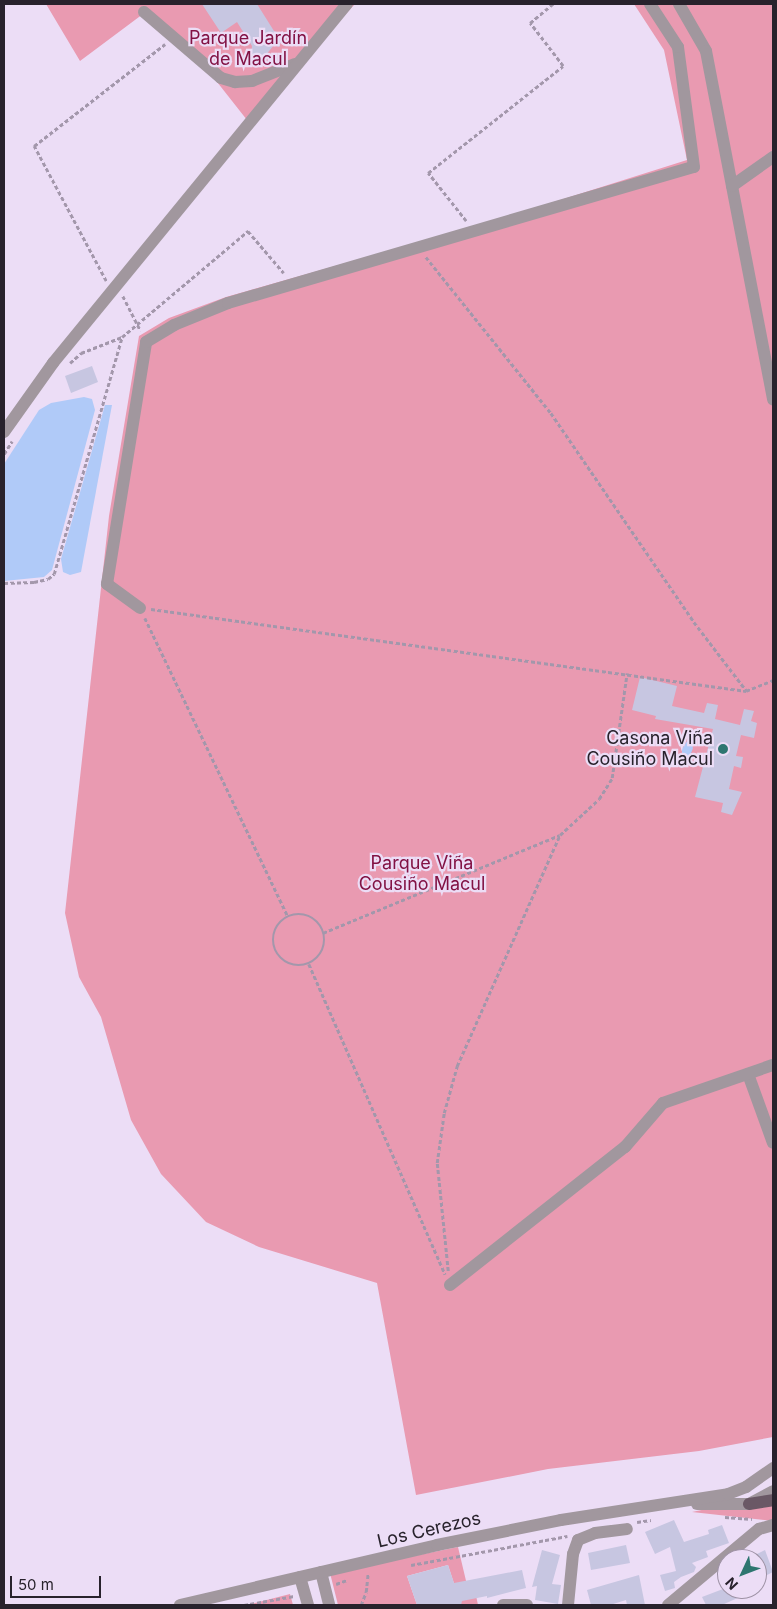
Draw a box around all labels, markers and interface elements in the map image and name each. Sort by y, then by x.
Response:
park label: Parque Jardín de Macul [189,28,307,70]
place label: Casona Viña Cousiño Macul [586,728,713,771]
marker: Casona Viña Cousiño Macul [717,743,729,755]
park label: Parque Viña Cousiño Macul [359,853,485,896]
street label: Los Cerezos [375,1508,483,1552]
north arrow [717,1549,767,1599]
scale bar [12,1566,104,1598]
text: N [722,1574,741,1594]
text: 50 m [18,1575,54,1594]

